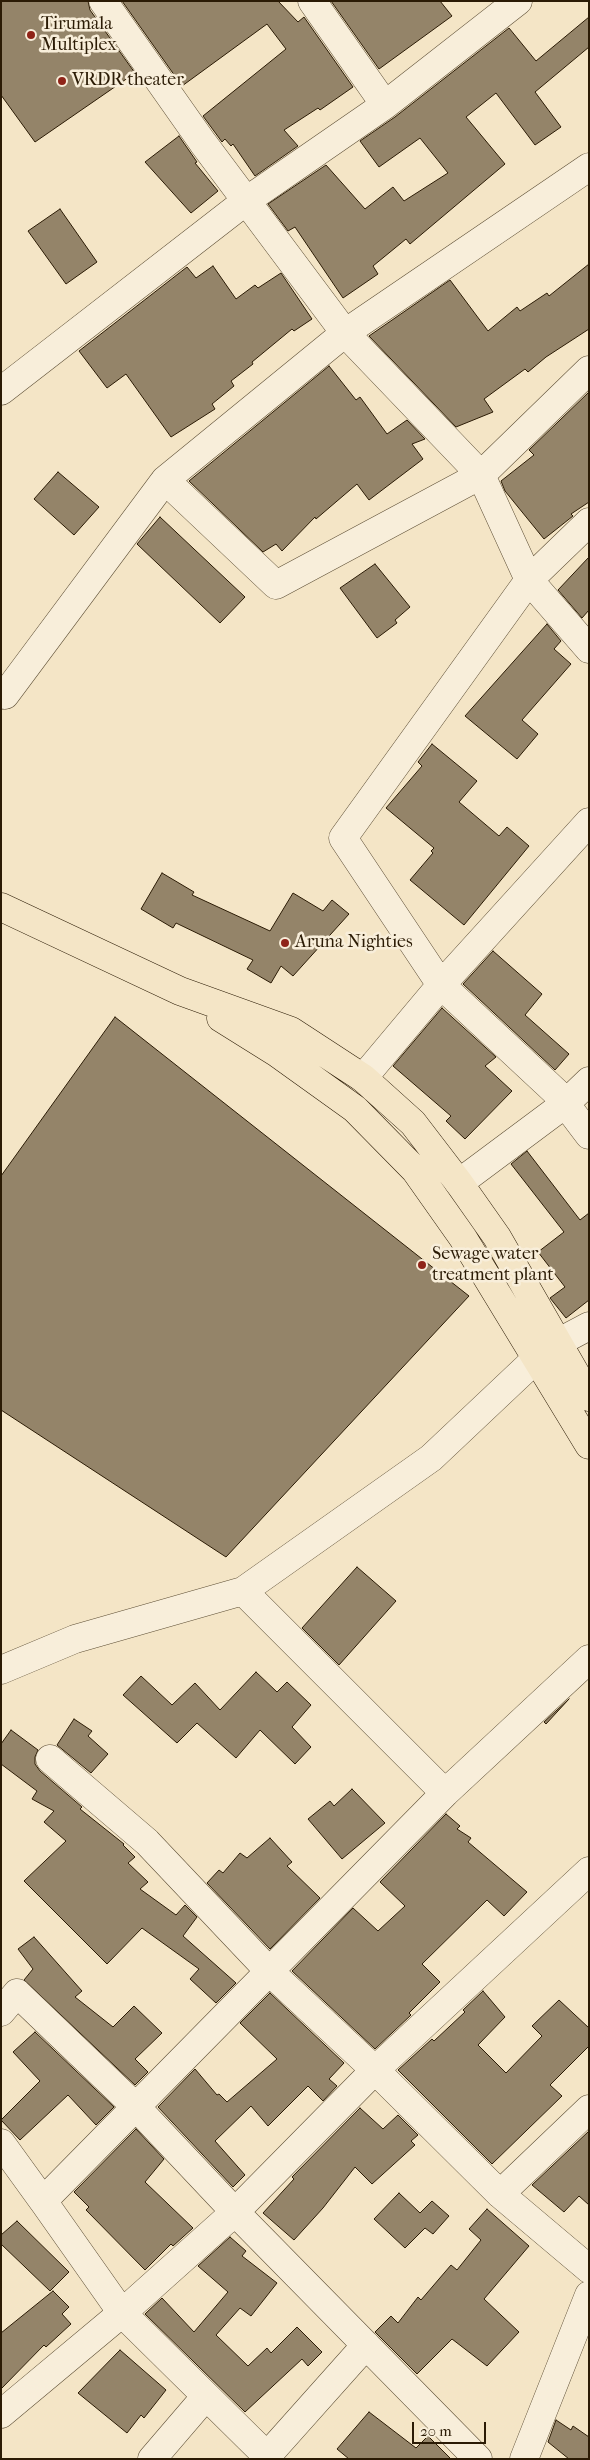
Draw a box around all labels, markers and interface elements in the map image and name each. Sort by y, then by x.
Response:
place label: Tirumala Multiplex [41,14,117,56]
marker: Tirumala Multiplex [25,29,37,41]
place label: VRDR theater [72,70,184,92]
marker: VRDR theater [56,75,68,87]
place label: Aruna Nighties [295,932,413,954]
marker: Aruna Nighties [279,937,291,949]
place label: Sewage water treatment plant [432,1244,554,1286]
marker: Sewage water treatment plant [416,1259,428,1271]
scale bar [415,2412,489,2444]
text: 20 m [420,2422,452,2440]

